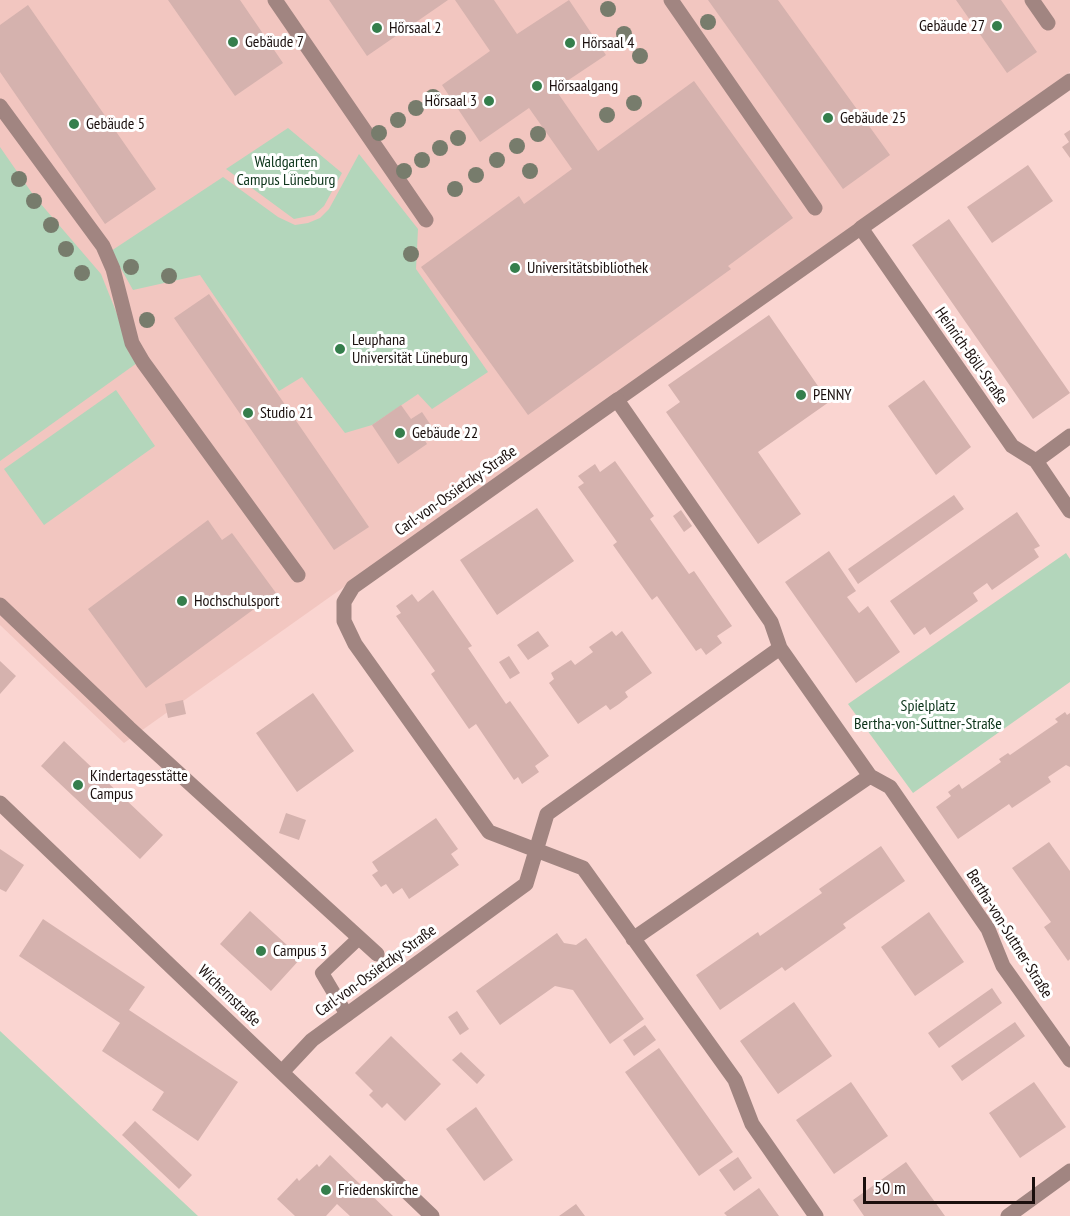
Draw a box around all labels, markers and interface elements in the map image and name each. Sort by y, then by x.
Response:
place label: Gebäude 27 [919,16,985,36]
place label: Hörsaal 2 [389,18,441,38]
marker: Gebäude 27 [990,19,1004,33]
marker: Hörsaal 2 [370,21,384,35]
place label: Gebäude 7 [245,32,304,52]
place label: Hörsaal 4 [582,33,634,53]
marker: Gebäude 7 [226,35,240,49]
marker: Hörsaal 4 [563,36,577,50]
place label: Hörsaalgang [549,76,618,96]
marker: Hörsaalgang [530,79,544,93]
place label: Hörsaal 3 [425,91,477,111]
marker: Hörsaal 3 [482,94,496,108]
place label: Gebäude 25 [840,108,906,128]
marker: Gebäude 25 [821,111,835,125]
place label: Gebäude 5 [86,114,145,134]
marker: Gebäude 5 [67,117,81,131]
park label: Waldgarten Campus Lüneburg [236,152,336,190]
place label: Universitätsbibliothek [527,258,648,278]
marker: Universitätsbibliothek [508,261,522,275]
street label: Heinrich-Böll-Straße [930,304,1012,408]
place label: Leuphana Universität Lüneburg [352,330,468,368]
marker: Leuphana Universität Lüneburg [333,342,347,356]
place label: PENNY [813,385,852,405]
marker: PENNY [794,388,808,402]
place label: Studio 21 [260,403,313,423]
marker: Studio 21 [241,406,255,420]
place label: Gebäude 22 [412,423,478,443]
marker: Gebäude 22 [393,426,407,440]
street label: Carl-von-Ossietzky-Straße [391,442,521,540]
place label: Hochschulsport [194,591,279,611]
marker: Hochschulsport [175,594,189,608]
park label: Spielplatz Bertha-von-Suttner-Straße [854,696,1002,734]
place label: Kindertagesstätte Campus [90,766,188,804]
marker: Kindertagesstätte Campus [71,778,85,792]
street label: Bertha-von-Suttner-Straße [962,866,1056,1002]
street label: Carl-von-Ossietzky-Straße [312,921,440,1021]
place label: Campus 3 [273,941,327,961]
marker: Campus 3 [254,944,268,958]
street label: Wichernstraße [194,961,264,1031]
scale bar [866,1165,1038,1203]
text: 50 m [874,1176,906,1199]
place label: Friedenskirche [338,1180,418,1200]
marker: Friedenskirche [319,1183,333,1197]

